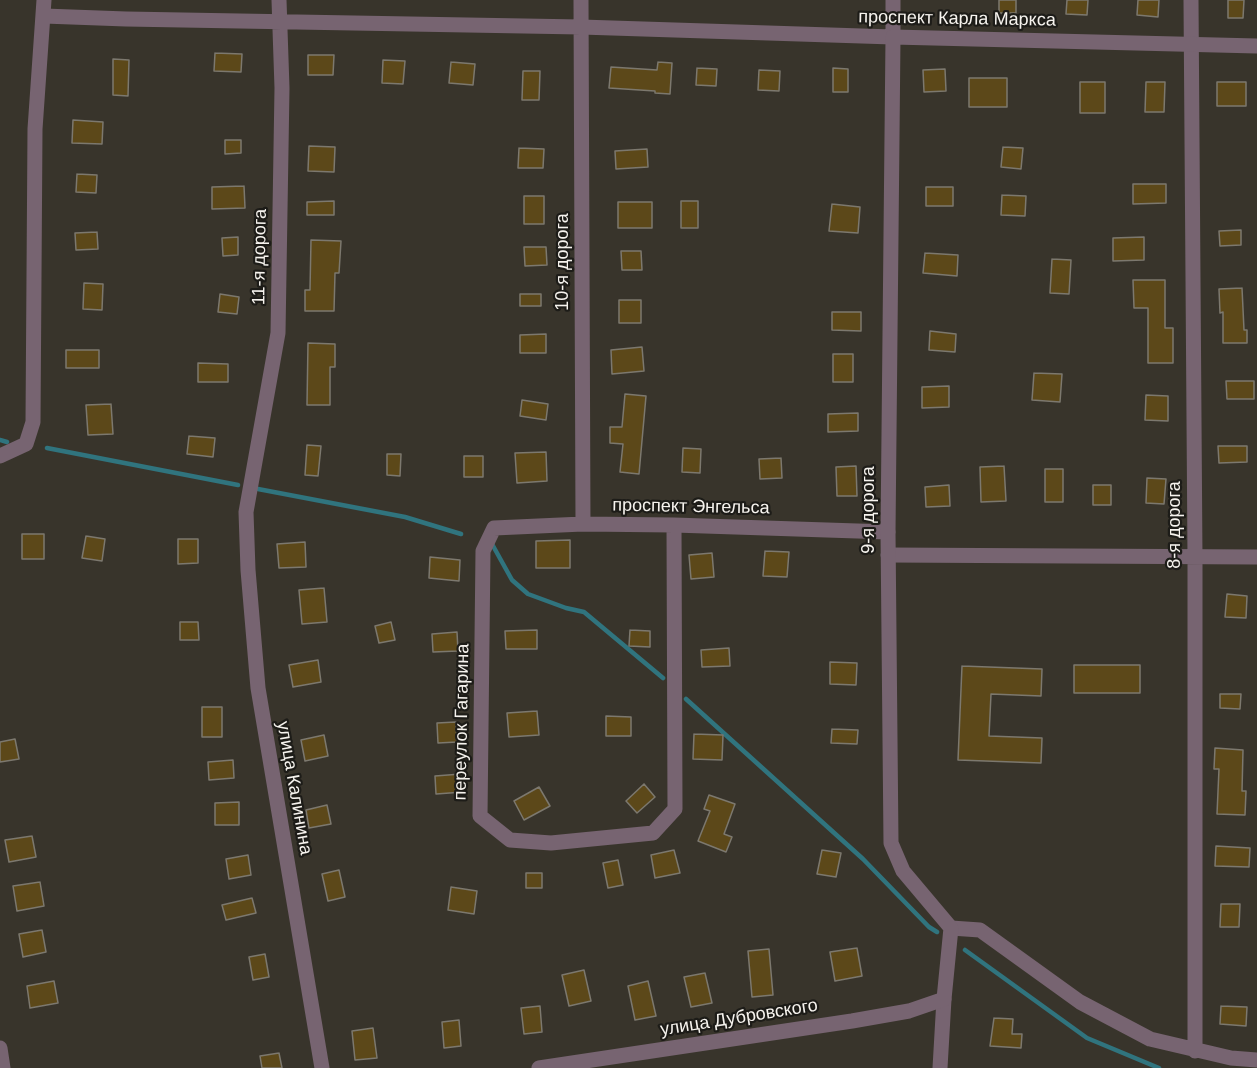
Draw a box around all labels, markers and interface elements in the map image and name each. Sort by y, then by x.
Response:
street label: проспект Карла Маркса [858,6,1056,32]
street label: 11-я дорога [248,209,272,305]
street label: 10-я дорога [552,213,574,311]
street label: 9-я дорога [858,466,880,554]
street label: 8-я дорога [1164,481,1186,569]
street label: проспект Энгельса [612,495,770,519]
street label: переулок Гагарина [450,643,474,801]
street label: улица Калинина [272,719,316,857]
street label: улица Дубровского [659,995,819,1041]

